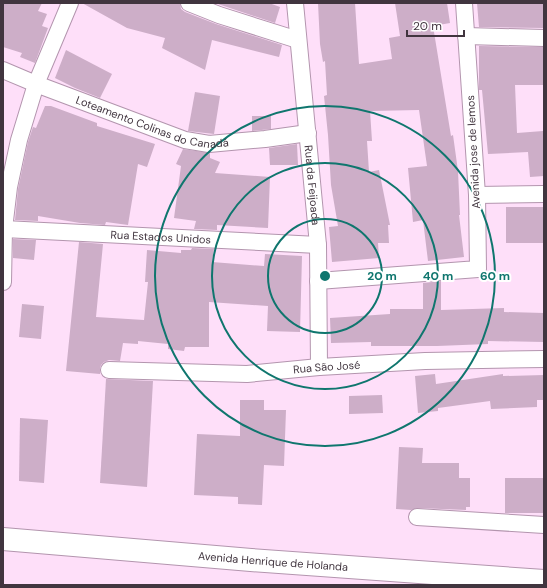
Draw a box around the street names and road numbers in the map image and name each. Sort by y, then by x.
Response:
street label: Loteamento Colinas do Canadá [74,93,229,151]
street label: Avenida jose de lemos [463,95,483,209]
street label: Rua da Feijoada [302,145,323,226]
street label: Rua Estados Unidos [110,227,211,247]
street label: Rua São José [292,358,361,376]
street label: Avenida Henrique de Holanda [198,549,349,574]

